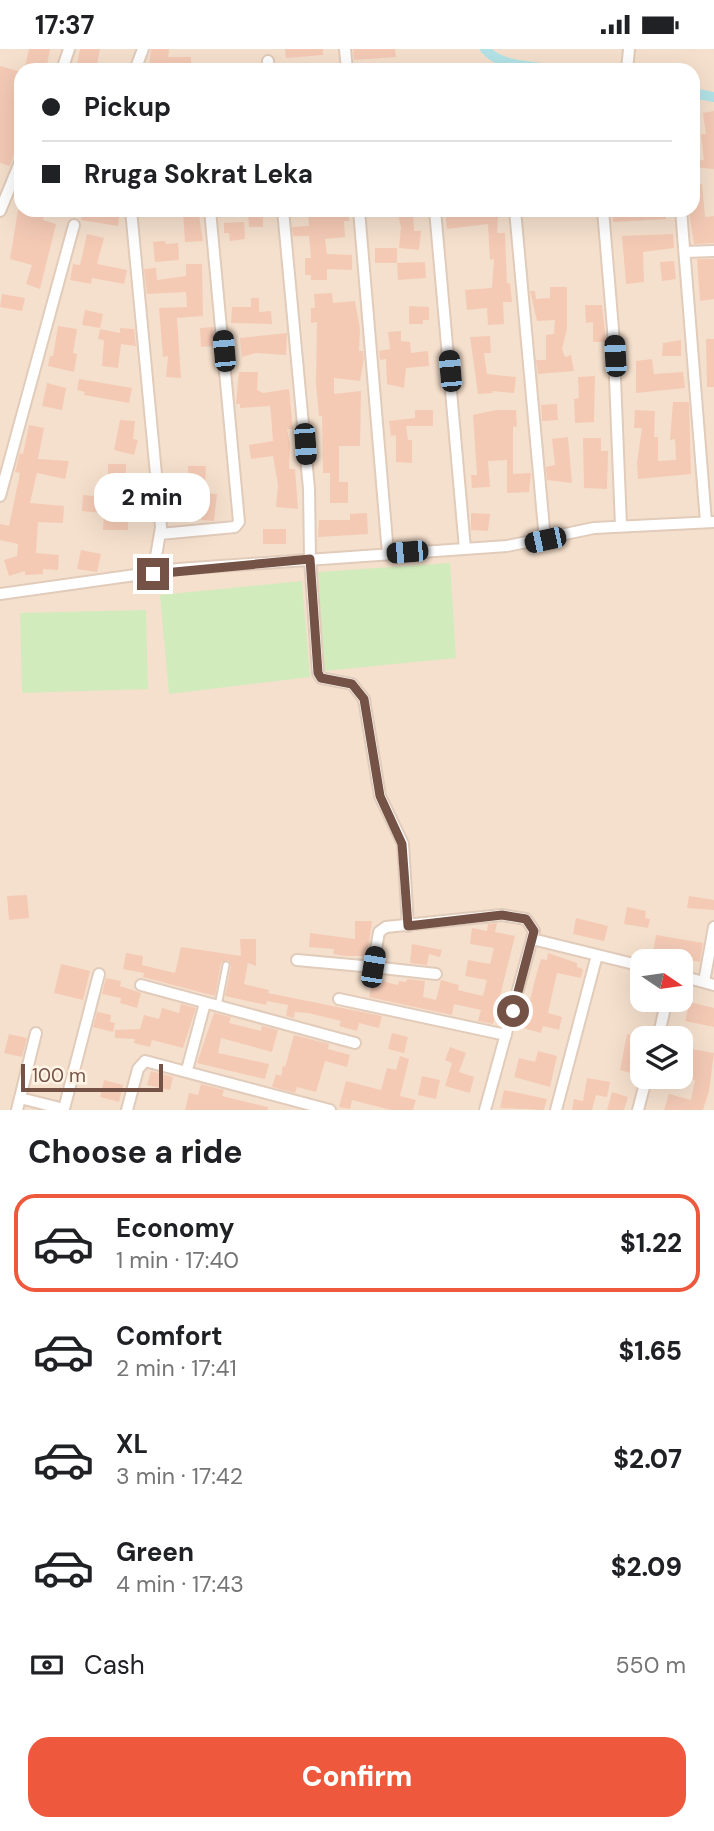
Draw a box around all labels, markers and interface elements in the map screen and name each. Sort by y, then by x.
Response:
text: 17:37 [35,8,95,42]
text: Pickup [84,90,171,124]
text: Rruga Sokrat Leka [84,157,313,191]
car [212,329,237,373]
car [604,334,627,378]
car [438,349,463,393]
car [294,422,317,466]
callout: 2 min [95,473,211,521]
text: 2 min [121,482,183,512]
car [523,525,568,555]
car [386,540,429,564]
route end [137,558,169,590]
car [360,945,387,989]
north arrow [630,949,693,1011]
map controls [630,949,693,1089]
route start [497,995,529,1027]
button: layers [630,1026,693,1089]
scale bar [21,1061,163,1093]
text: 100 m [32,1063,86,1088]
text: Choose a ride [28,1131,243,1173]
text: Economy [116,1211,234,1245]
icon: car [32,1212,95,1275]
text: $1.22 [620,1226,682,1260]
text: 1 min · 17:40 [116,1245,239,1275]
text: Comfort [116,1319,222,1353]
icon: car [32,1320,95,1383]
text: $1.65 [619,1334,682,1368]
text: 2 min · 17:41 [116,1353,237,1383]
text: XL [116,1427,148,1461]
icon: car [32,1428,95,1491]
text: $2.07 [613,1442,682,1476]
text: 3 min · 17:42 [116,1461,243,1491]
text: Green [116,1535,194,1569]
icon: car [32,1536,95,1599]
text: $2.09 [611,1550,682,1584]
text: 4 min · 17:43 [116,1569,244,1599]
icon: cash [28,1646,66,1684]
text: Cash [84,1648,145,1682]
text: 550 m [616,1650,686,1680]
button: Confirm [28,1737,686,1817]

